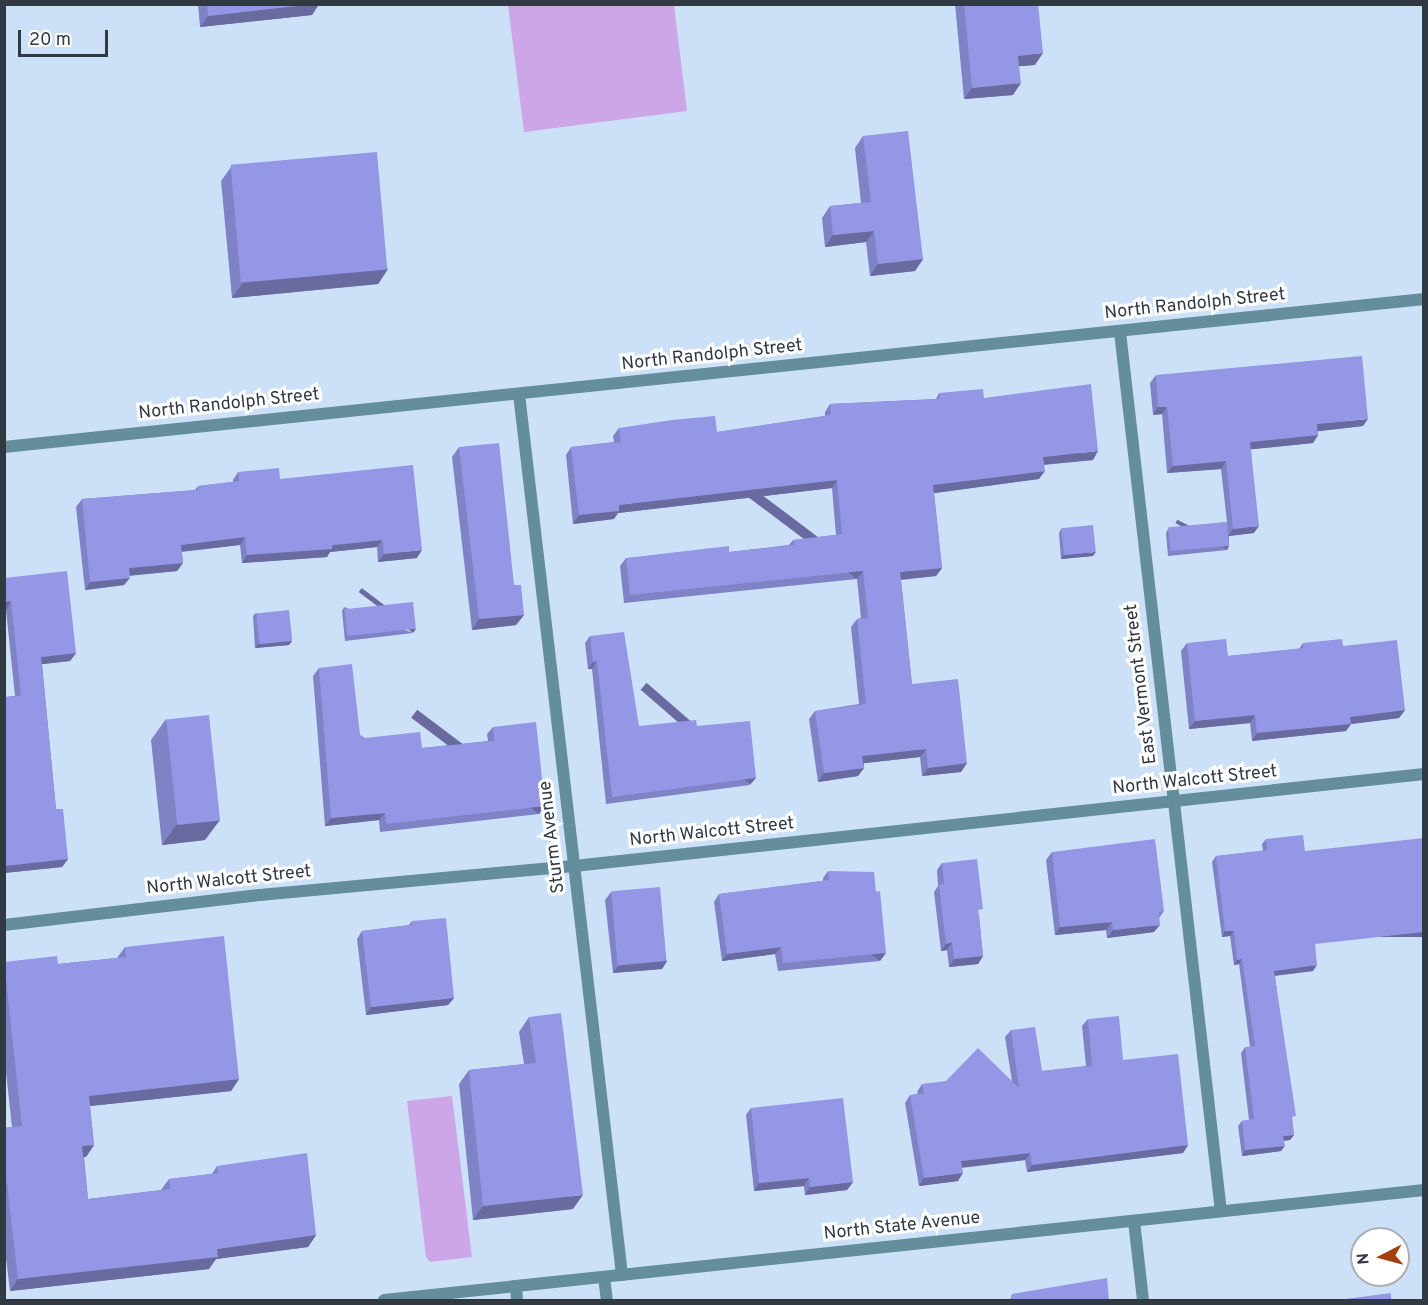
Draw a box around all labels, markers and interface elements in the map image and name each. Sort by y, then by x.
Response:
scale bar [21,18,111,56]
text: 20 m [29,29,71,52]
street label: North Randolph Street [1104,285,1286,325]
street label: North Randolph Street [621,336,803,376]
street label: North Randolph Street [138,385,320,425]
street label: East Vermont Street [1121,602,1163,766]
street label: North Walcott Street [1111,762,1279,800]
street label: Sturm Avenue [535,779,571,895]
street label: North Walcott Street [628,814,796,852]
street label: North Walcott Street [145,862,313,900]
street label: North State Avenue [822,1208,982,1246]
north arrow [1350,1227,1410,1287]
text: N [1354,1252,1375,1265]

